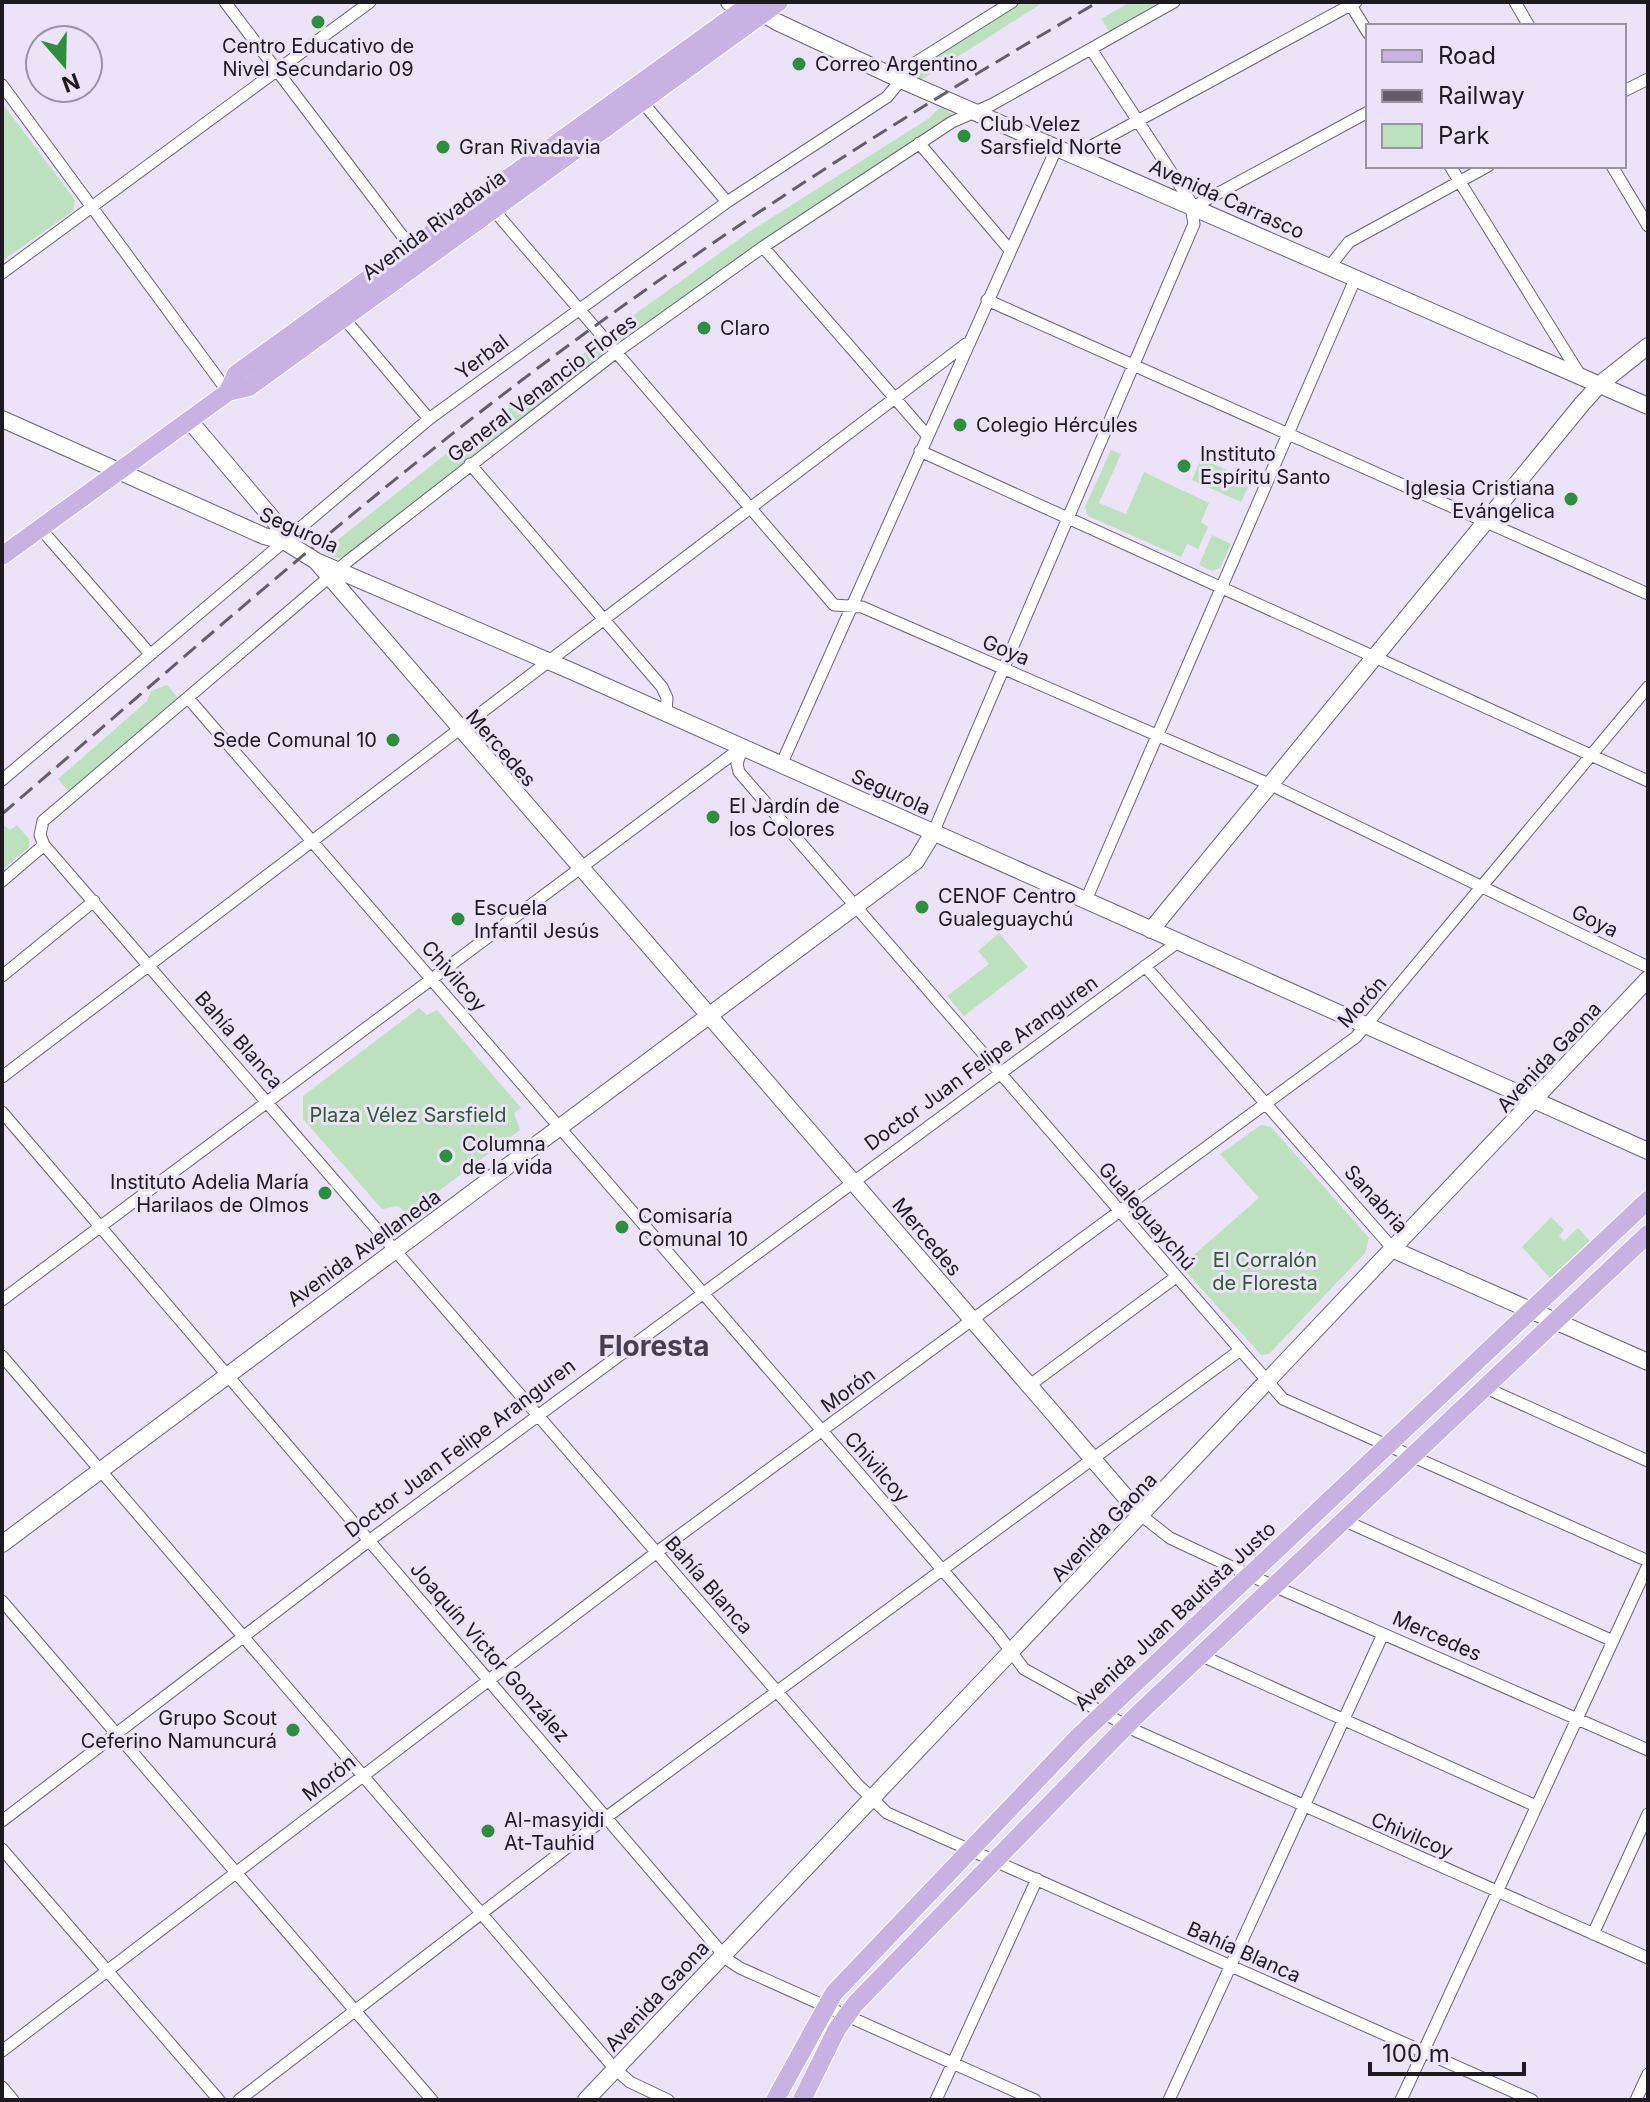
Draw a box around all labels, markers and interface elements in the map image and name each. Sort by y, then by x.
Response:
marker: Centro Educativo de Nivel Secundario 09 [309,13,327,31]
north arrow [24,24,104,104]
legend [1366,24,1626,168]
place label: Centro Educativo de Nivel Secundario 09 [222,34,414,81]
text: Road [1438,41,1496,70]
place label: Correo Argentino [815,52,978,76]
marker: Correo Argentino [790,55,808,73]
text: N [59,68,83,98]
text: Railway [1438,81,1525,110]
place label: Club Velez Sarsfield Norte [980,112,1122,159]
text: Park [1438,121,1489,150]
marker: Club Velez Sarsfield Norte [955,127,973,145]
place label: Gran Rivadavia [459,135,601,159]
marker: Gran Rivadavia [434,138,452,156]
street label: Avenida Carrasco [1146,154,1308,244]
street label: Avenida Rivadavia [358,165,510,285]
street label: General Venancio Flores [443,309,641,467]
place label: Claro [720,316,770,340]
marker: Claro [695,319,713,337]
street label: Yerbal [451,329,513,385]
place label: Colegio Hércules [976,413,1138,437]
marker: Colegio Hércules [951,416,969,434]
place label: Instituto Espíritu Santo [1200,442,1331,489]
marker: Instituto Espíritu Santo [1175,457,1193,475]
place label: Iglesia Cristiana Evángelica [1405,476,1555,523]
marker: Iglesia Cristiana Evángelica [1562,490,1580,508]
street label: Segurola [256,502,342,558]
street label: Goya [979,629,1033,671]
street label: Mercedes [461,704,541,792]
place label: Sede Comunal 10 [213,728,377,752]
marker: Sede Comunal 10 [384,731,402,749]
street label: Segurola [848,764,934,820]
place label: El Jardín de los Colores [729,794,840,841]
marker: El Jardín de los Colores [704,808,722,826]
place label: CENOF Centro Gualeguaychú [938,884,1076,931]
place label: Escuela Infantil Jesús [474,896,599,943]
marker: CENOF Centro Gualeguaychú [913,898,931,916]
street label: Goya [1568,899,1622,943]
marker: Escuela Infantil Jesús [449,910,467,928]
street label: Chivilcoy [417,935,491,1017]
street label: Doctor Juan Felipe Aranguren [860,970,1102,1156]
street label: Morón [1333,971,1391,1033]
street label: Bahía Blanca [190,986,288,1094]
street label: Avenida Gaona [1492,997,1606,1117]
park label: Plaza Vélez Sarsfield [309,1103,507,1127]
place label: Columna de la vida [462,1132,553,1179]
marker: Columna de la vida [437,1147,455,1165]
street label: Gualeguaychú [1094,1157,1200,1275]
street label: Sanabria [1339,1160,1413,1238]
place label: Instituto Adelia María Harilaos de Olmos [110,1170,309,1217]
street label: Avenida Avellaneda [283,1184,445,1312]
marker: Instituto Adelia María Harilaos de Olmos [316,1184,334,1202]
street label: Mercedes [887,1193,967,1281]
place label: Comisaría Comunal 10 [638,1204,748,1251]
marker: Comisaría Comunal 10 [613,1218,631,1236]
park label: El Corralón de Floresta [1212,1248,1318,1295]
district label: Floresta [599,1329,709,1363]
street label: Doctor Juan Felipe Aranguren [340,1353,580,1543]
street label: Morón [816,1362,880,1418]
street label: Chivilcoy [840,1426,914,1508]
street label: Avenida Gaona [1046,1468,1162,1586]
street label: Avenida Juan Bautista Justo [1069,1516,1281,1716]
street label: Bahía Blanca [660,1531,758,1639]
street label: Joaquín Victor González [405,1557,575,1747]
street label: Mercedes [1389,1606,1485,1666]
place label: Grupo Scout Ceferino Namuncurá [81,1706,277,1753]
marker: Grupo Scout Ceferino Namuncurá [284,1721,302,1739]
street label: Morón [298,1750,360,1806]
street label: Chivilcoy [1368,1807,1456,1863]
place label: Al-masyidi At-Tauhid [504,1808,604,1855]
marker: Al-masyidi At-Tauhid [479,1822,497,1840]
street label: Bahía Blanca [1184,1916,1304,1988]
street label: Avenida Gaona [600,1936,714,2056]
scale bar [1370,2026,1524,2076]
text: 100 m [1382,2039,1450,2068]

